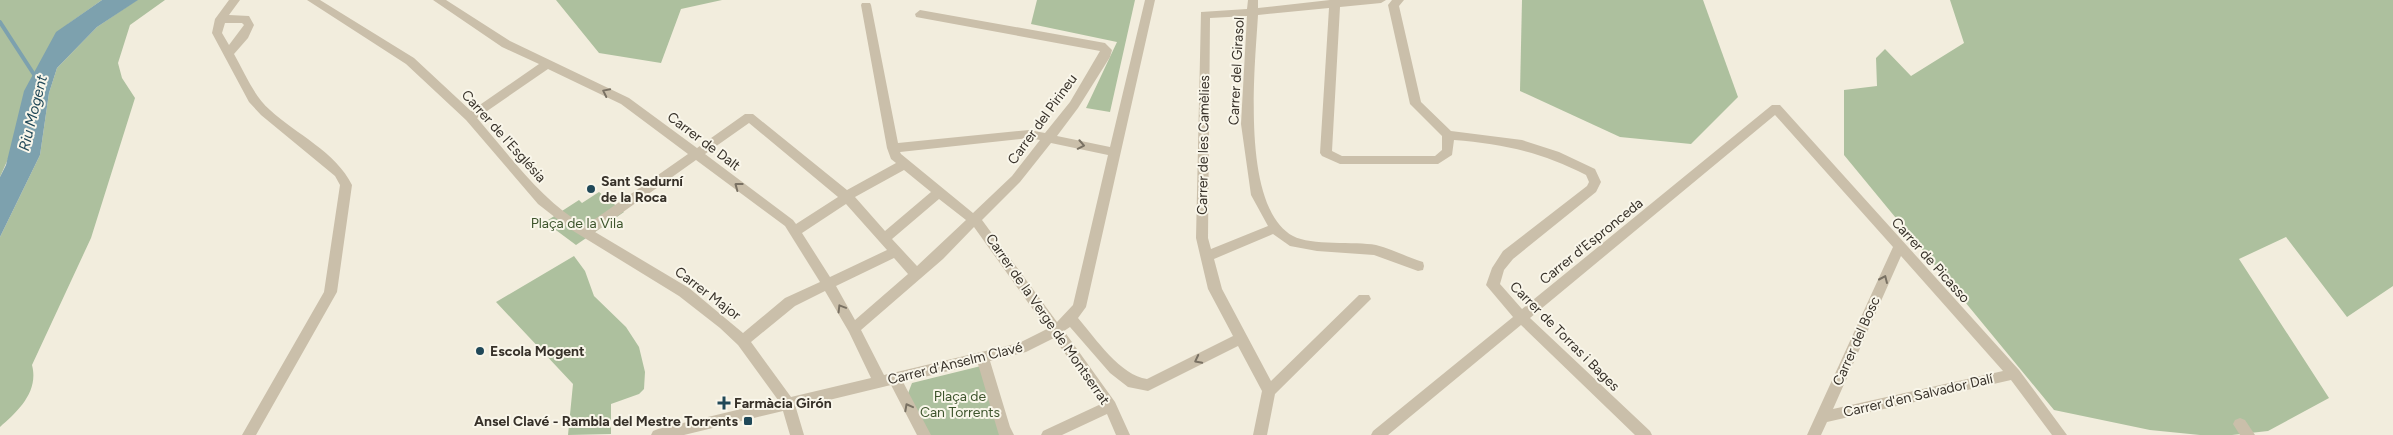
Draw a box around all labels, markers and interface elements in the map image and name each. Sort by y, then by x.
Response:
street label: Carrer del Girasol [1225,16,1248,126]
street label: Carrer del Pirineu [1004,71,1081,168]
water label: Riu Mogent [15,73,51,153]
street label: Carrer de les Camèlies [1194,75,1213,215]
street label: Carrer de l'Església [458,87,550,186]
one-way arrow [602,88,611,98]
street label: Carrer de Dalt [664,108,744,174]
one-way arrow [1077,140,1086,150]
place label: Sant Sadurní de la Roca [601,173,684,206]
marker: Sant Sadurní de la Roca [585,183,597,195]
one-way arrow [734,183,744,192]
street label: Carrer d'Espronceda [1536,195,1646,288]
street label: Carrer de Picasso [1888,214,1973,307]
park label: Plaça de la Vila [531,215,623,232]
street label: Carrer de la Verge de Montserrat [982,231,1113,408]
street label: Carrer Major [671,263,744,324]
one-way arrow [1878,275,1889,284]
street label: Carrer de Torras i Bages [1506,278,1623,395]
street label: Carrer del Bosc [1829,294,1884,388]
one-way arrow [838,304,848,313]
street label: Carrer d'Anselm Clavé [886,338,1025,388]
place label: Escola Mogent [490,343,585,360]
marker: Escola Mogent [474,345,486,357]
one-way arrow [1194,354,1203,364]
street label: Carrer d'en Salvador Dalí [1842,370,1995,421]
park label: Plaça de Can Torrents [920,388,1000,421]
place label: Farmàcia Girón [734,395,832,412]
marker: Farmàcia Girón [718,397,730,409]
one-way arrow [904,403,914,412]
place label: Ansel Clavé - Rambla del Mestre Torrents [474,413,738,430]
marker: Ansel Clavé - Rambla del Mestre Torrents [742,415,754,427]

